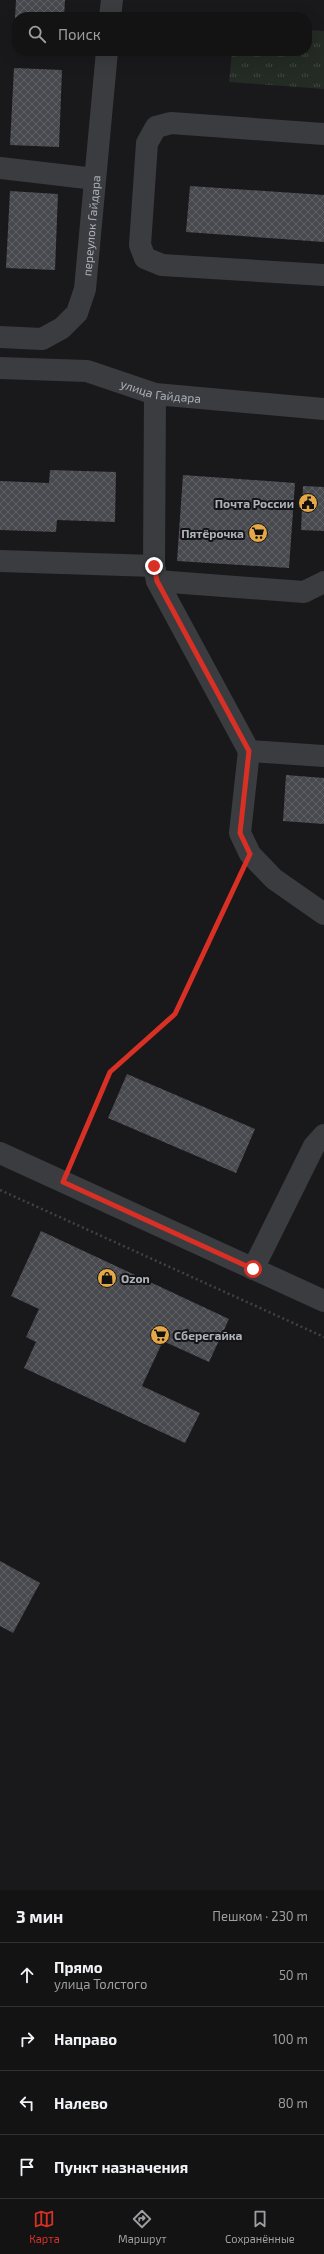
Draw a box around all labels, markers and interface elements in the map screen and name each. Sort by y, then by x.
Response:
search box [12,12,312,56]
icon: search [26,23,48,45]
text: Поиск [58,25,101,43]
street label: переулок Гайдара [79,175,102,277]
street label: улица Гайдара [118,376,202,405]
public building icon: Почта России [297,492,319,514]
place label: Почта России [215,496,294,510]
supermarket icon: Пятёрочка [247,522,269,544]
place label: Пятёрочка [181,526,244,540]
route end [145,557,163,575]
route start [244,1260,262,1278]
shop icon: Ozon [96,1267,118,1289]
place label: Ozon [121,1271,150,1285]
supermarket icon: Сберегайка [149,1324,171,1346]
place label: Сберегайка [174,1328,243,1342]
text: 3 мин [16,1906,63,1926]
text: Пешком · 230 m [212,1908,308,1924]
text: Прямо [54,1958,103,1976]
icon: ahead [16,1964,38,1986]
text: 50 m [279,1967,308,1983]
text: улица Толстого [54,1976,147,1992]
icon: right [16,2028,38,2050]
text: Направо [54,2030,117,2048]
text: 100 m [273,2031,308,2047]
icon: left [16,2092,38,2114]
text: Налево [54,2094,108,2112]
text: 80 m [278,2095,308,2111]
icon: arrive [16,2156,38,2178]
text: Пункт назначения [54,2158,188,2176]
tab: Карта [29,2208,60,2245]
tab: Маршрут [118,2208,167,2245]
tab: Сохранённые [225,2208,295,2245]

